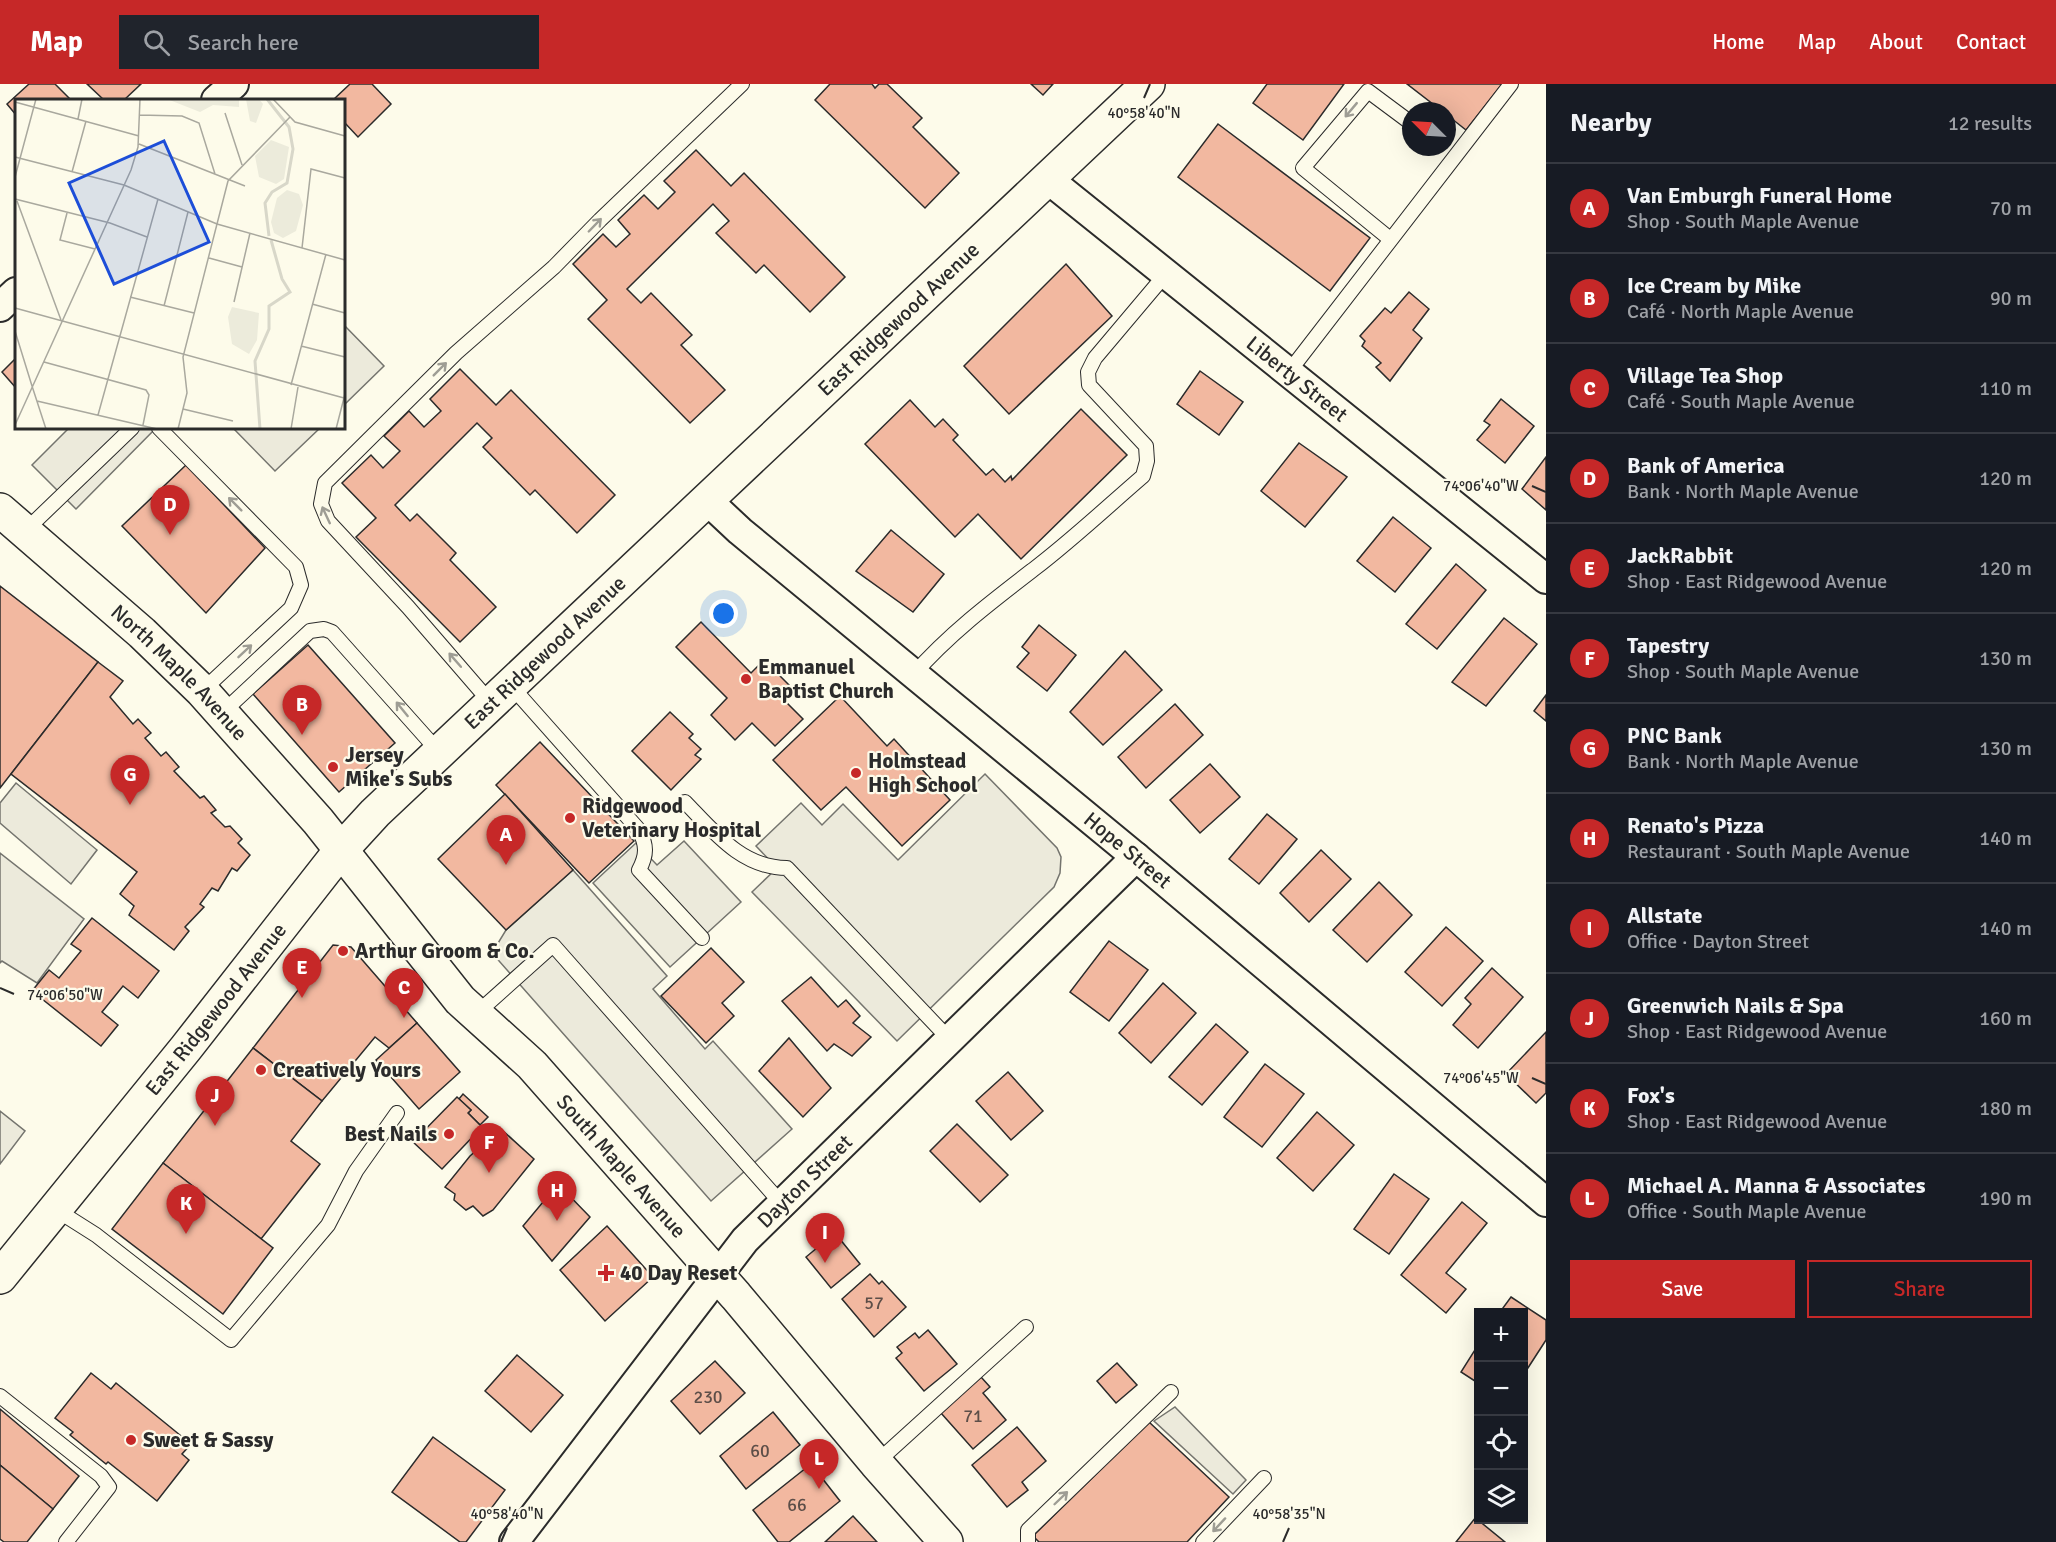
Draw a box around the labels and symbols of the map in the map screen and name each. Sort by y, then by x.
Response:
inset map [15,99,345,429]
one-way arrow [1344,102,1358,117]
north arrow [1402,102,1456,156]
text: 40°58'40"N [1107,104,1181,122]
one-way arrow [588,218,602,233]
street label: East Ridgewood Avenue [812,237,985,402]
street label: Liberty Street [1241,331,1353,428]
one-way arrow [432,361,447,376]
text: 74°06'40"W [1443,477,1519,495]
pin: D [150,486,190,535]
one-way arrow [227,497,242,512]
one-way arrow [319,506,331,524]
street label: East Ridgewood Avenue [459,570,631,735]
street label: North Maple Avenue [105,599,253,746]
your location [709,599,738,628]
one-way arrow [237,645,252,659]
one-way arrow [448,652,461,668]
place label: Emmanuel Baptist Church [758,654,894,704]
marker: Emmanuel Baptist Church [739,672,753,686]
pin: B [282,686,322,735]
one-way arrow [396,701,409,717]
place label: Jersey Mike's Subs [345,742,452,792]
place label: Holmstead High School [868,748,978,798]
pin: G [110,756,150,805]
marker: Jersey Mike's Subs [326,760,340,774]
marker: Holmstead High School [849,766,863,780]
place label: Ridgewood Veterinary Hospital [582,793,761,843]
street label: Hope Street [1078,806,1177,894]
marker: Ridgewood Veterinary Hospital [563,811,577,825]
pin: A [486,816,526,865]
street label: East Ridgewood Avenue [140,918,292,1101]
place label: Arthur Groom & Co. [355,938,534,964]
marker: Arthur Groom & Co. [336,944,350,958]
pin: E [282,948,322,998]
pin: C [384,968,424,1018]
text: 74°06'50"W [27,986,103,1004]
place label: Creatively Yours [273,1057,421,1083]
marker: Creatively Yours [254,1063,268,1077]
text: 74°06'45"W [1443,1069,1519,1087]
pin: J [196,1076,234,1126]
street label: South Maple Avenue [551,1089,692,1243]
place label: Best Nails [344,1121,437,1147]
pin: F [470,1124,508,1173]
marker: Best Nails [442,1127,456,1141]
street label: Dayton Street [752,1129,858,1234]
pin: H [538,1172,576,1221]
pin: K [166,1184,206,1234]
pin: I [806,1214,844,1263]
place label: 40 Day Reset [620,1260,737,1286]
marker: 40 Day Reset [597,1264,615,1282]
house number: 57 [864,1292,884,1314]
house number: 230 [693,1386,723,1408]
house number: 71 [963,1405,983,1427]
place label: Sweet & Sassy [143,1427,274,1453]
marker: Sweet & Sassy [124,1433,138,1447]
house number: 60 [750,1440,770,1462]
pin: L [800,1440,838,1489]
one-way arrow [1054,1490,1069,1505]
house number: 66 [787,1494,807,1516]
text: 40°58'40"N [470,1505,544,1523]
text: 40°58'35"N [1252,1505,1326,1523]
one-way arrow [1212,1518,1226,1533]

